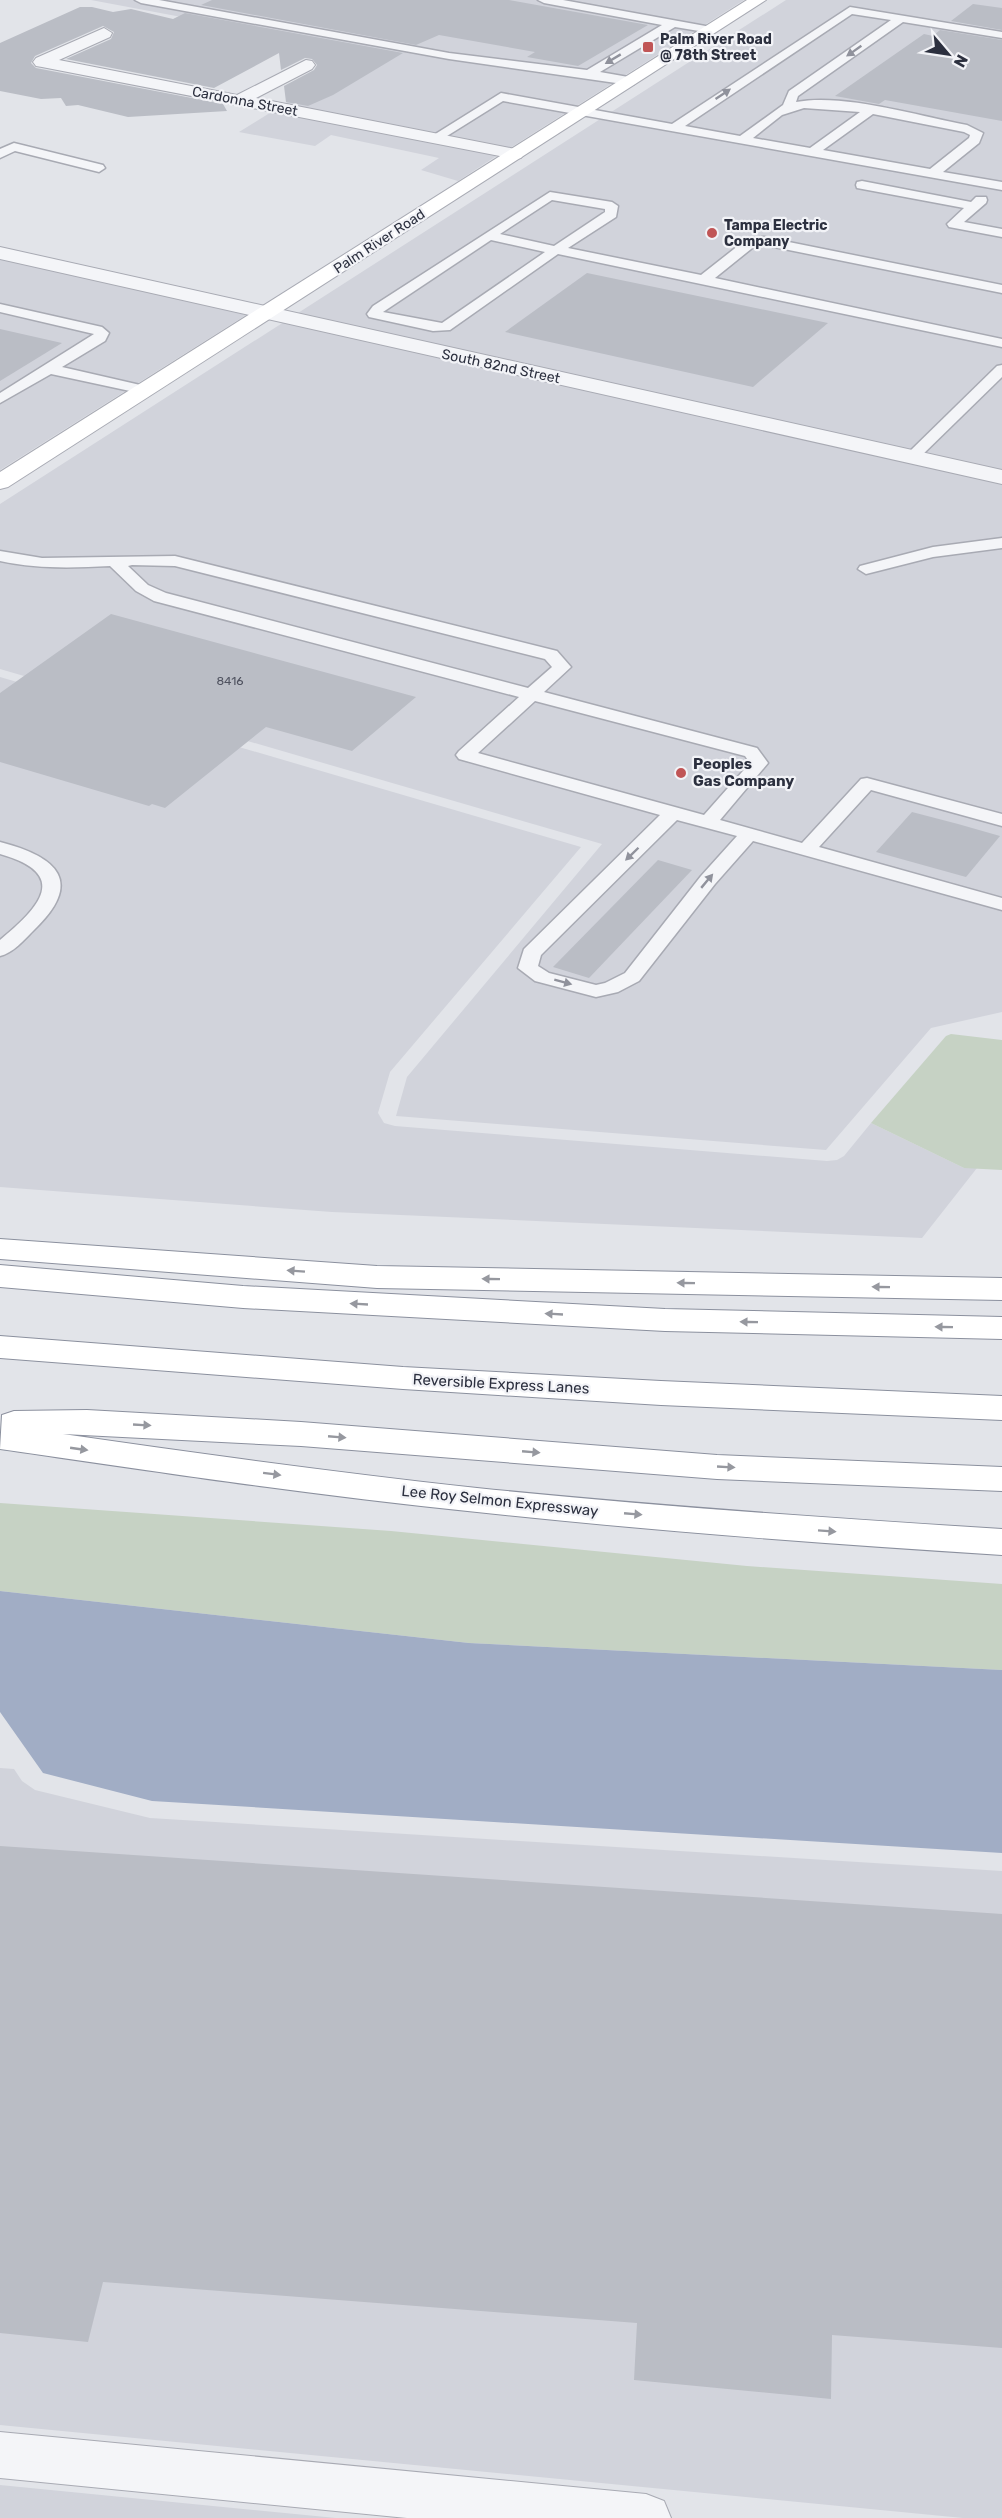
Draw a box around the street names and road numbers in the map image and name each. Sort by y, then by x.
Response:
street label: Cardonna Street [191,83,300,120]
street label: Palm River Road [330,206,428,277]
street label: South 82nd Street [440,346,562,387]
street label: Reversible Express Lanes [412,1370,590,1398]
street label: Lee Roy Selmon Expressway [401,1482,599,1520]

